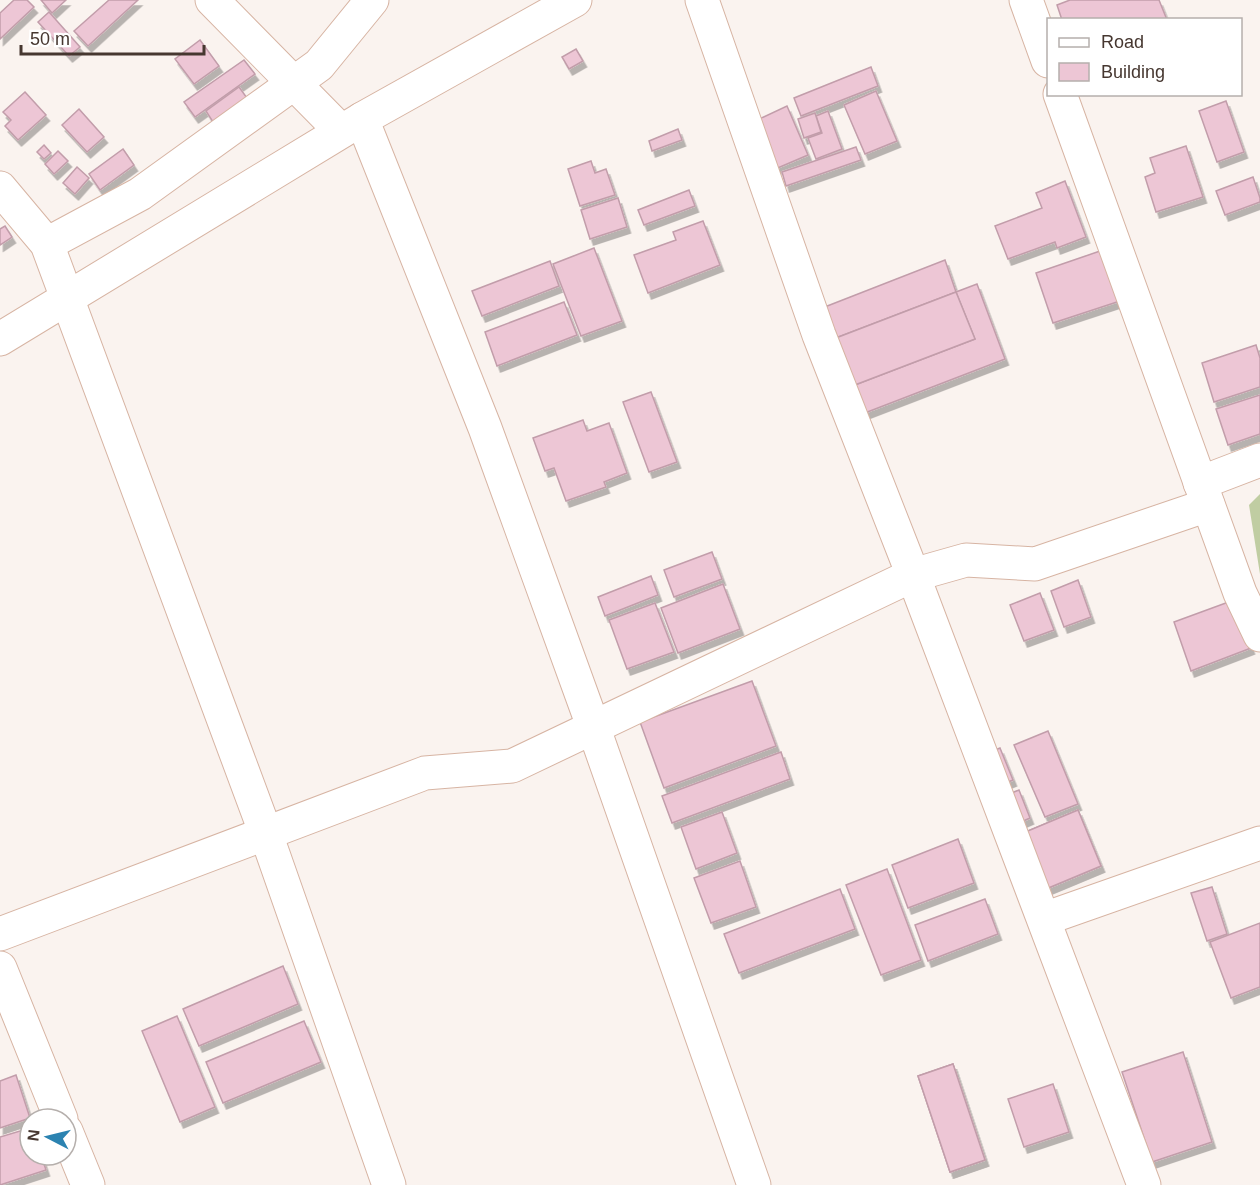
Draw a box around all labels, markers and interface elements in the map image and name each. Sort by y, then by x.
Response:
scale bar [21,18,204,56]
legend [1047,18,1242,96]
text: 50 m [30,29,70,49]
text: Road [1101,32,1144,52]
text: Building [1101,62,1165,82]
north arrow [18,1107,78,1167]
text: N [24,1128,43,1142]

